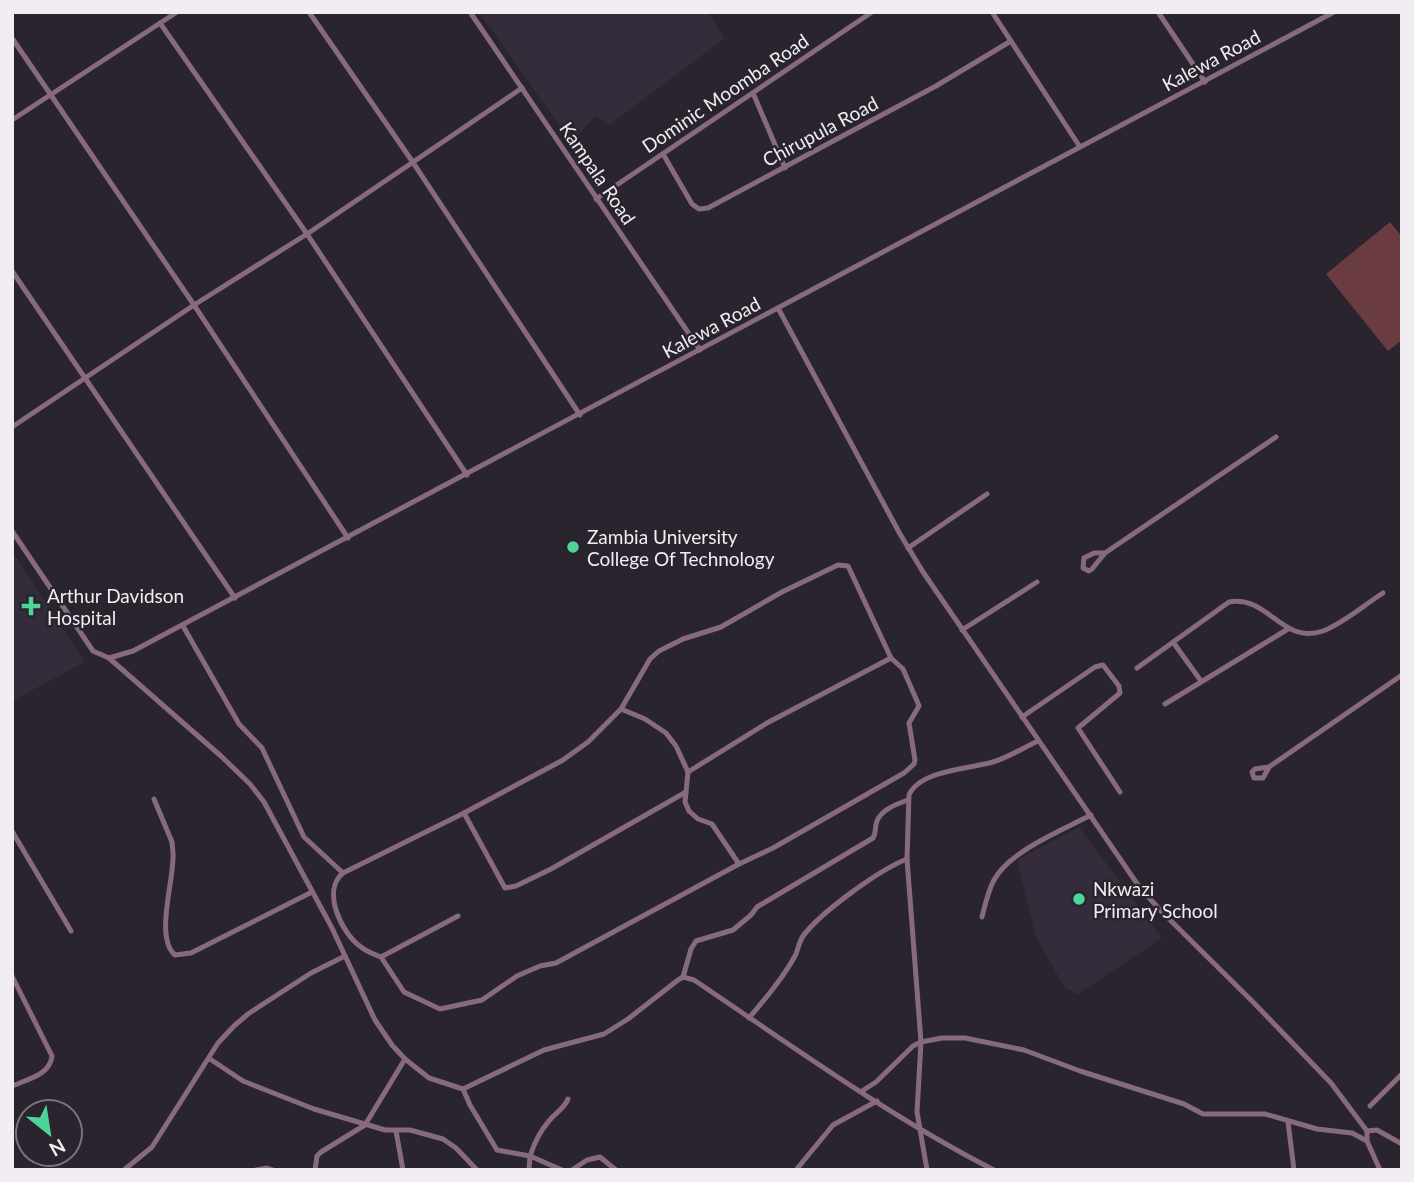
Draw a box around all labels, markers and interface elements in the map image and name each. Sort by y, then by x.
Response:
street label: Kalewa Road [1158,25,1264,95]
street label: Dominic Moomba Road [637,29,813,157]
street label: Chirupula Road [758,91,882,171]
street label: Kampala Road [555,117,641,229]
street label: Kalewa Road [658,292,764,362]
place label: Zambia University College Of Technology [587,525,775,570]
marker: Zambia University College Of Technology [565,539,581,555]
place label: Arthur Davidson Hospital [47,584,184,629]
marker: Arthur Davidson Hospital [21,596,41,616]
place label: Nkwazi Primary School [1093,877,1218,922]
marker: Nkwazi Primary School [1071,891,1087,907]
north arrow [14,1098,84,1168]
text: N [46,1135,70,1162]

